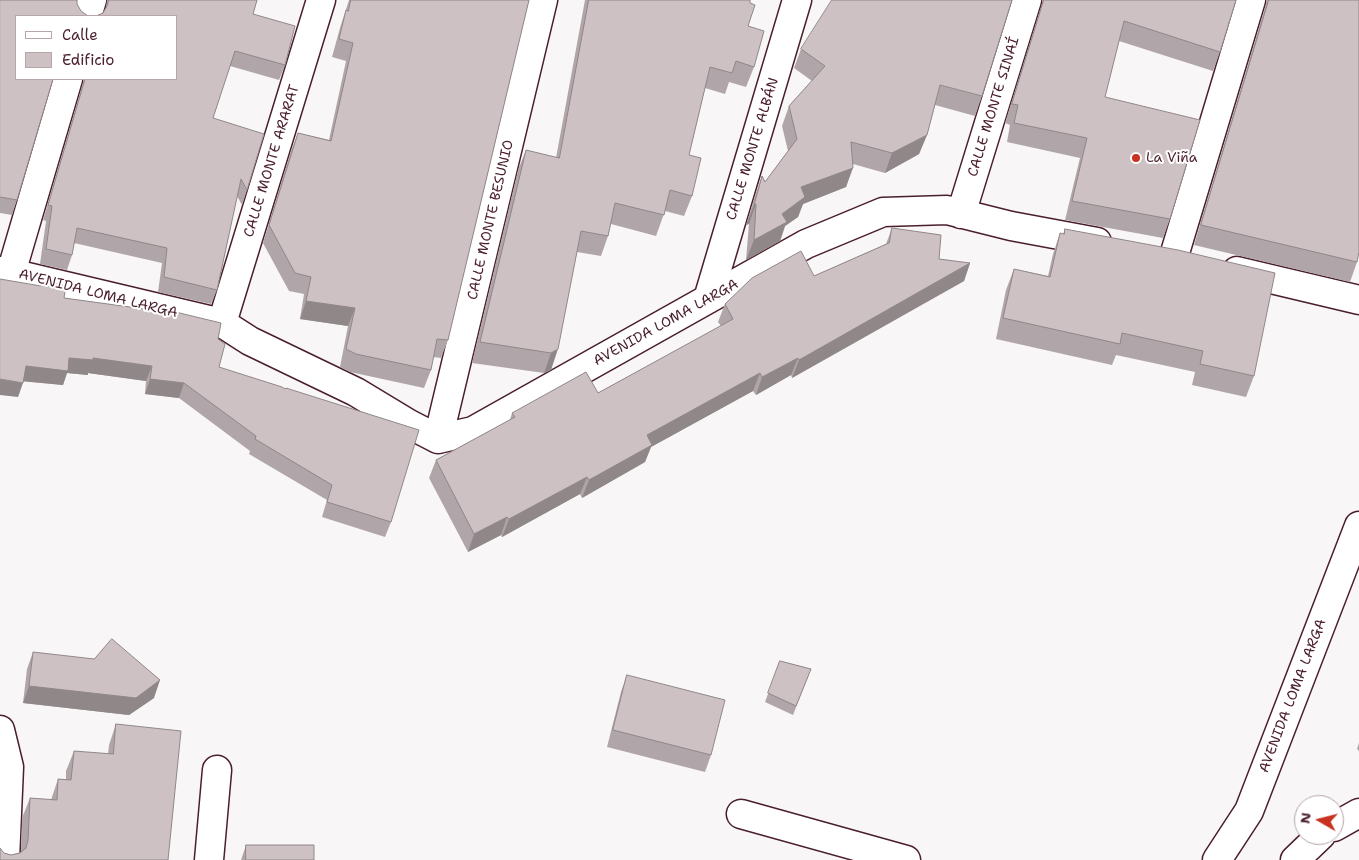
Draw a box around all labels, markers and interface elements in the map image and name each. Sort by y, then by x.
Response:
legend [15,15,178,80]
text: Calle [62,25,98,45]
street label: CALLE MONTE SINAÍ [965,35,1023,179]
text: Edificio [62,50,114,70]
street label: CALLE MONTE ALBÁN [723,76,783,222]
street label: CALLE MONTE ARARAT [241,83,303,239]
street label: CALLE MONTE BESUNIO [464,138,518,302]
place label: La Viña [1146,150,1197,166]
marker: La Viña [1130,152,1142,164]
street label: AVENIDA LOMA LARGA [17,266,179,322]
street label: AVENIDA LOMA LARGA [591,276,741,370]
street label: AVENIDA LOMA LARGA [1256,617,1330,775]
north arrow [1294,795,1344,845]
text: N [1295,811,1315,825]

